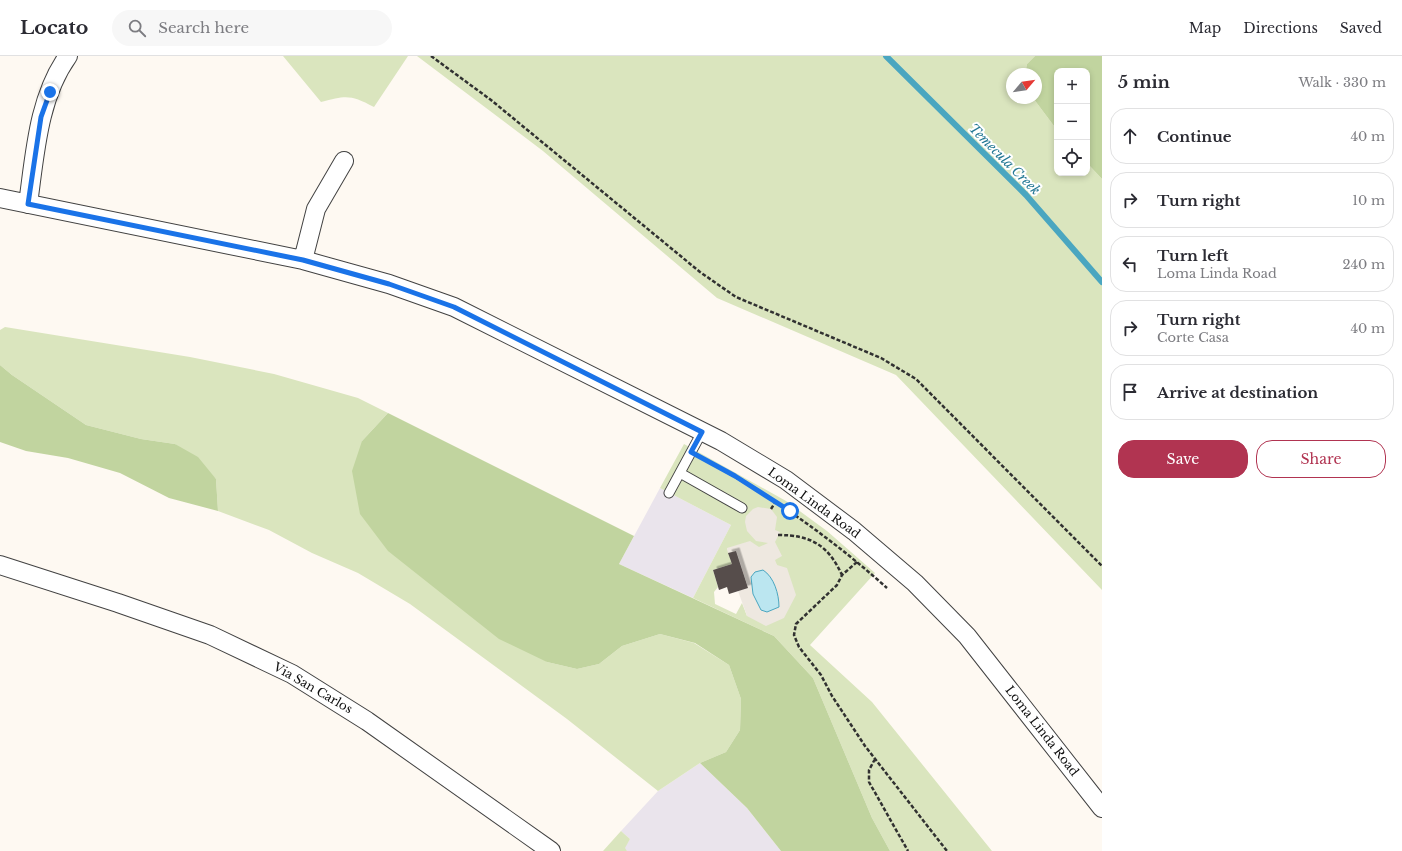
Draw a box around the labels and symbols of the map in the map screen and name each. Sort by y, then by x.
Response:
north arrow [1006,68,1042,104]
route end [41,83,59,101]
water label: Temecula Creek [965,120,1044,199]
street label: Loma Linda Road [765,464,863,541]
route start [781,502,799,520]
street label: Via San Carlos [270,658,355,716]
street label: Loma Linda Road [1002,683,1082,779]

